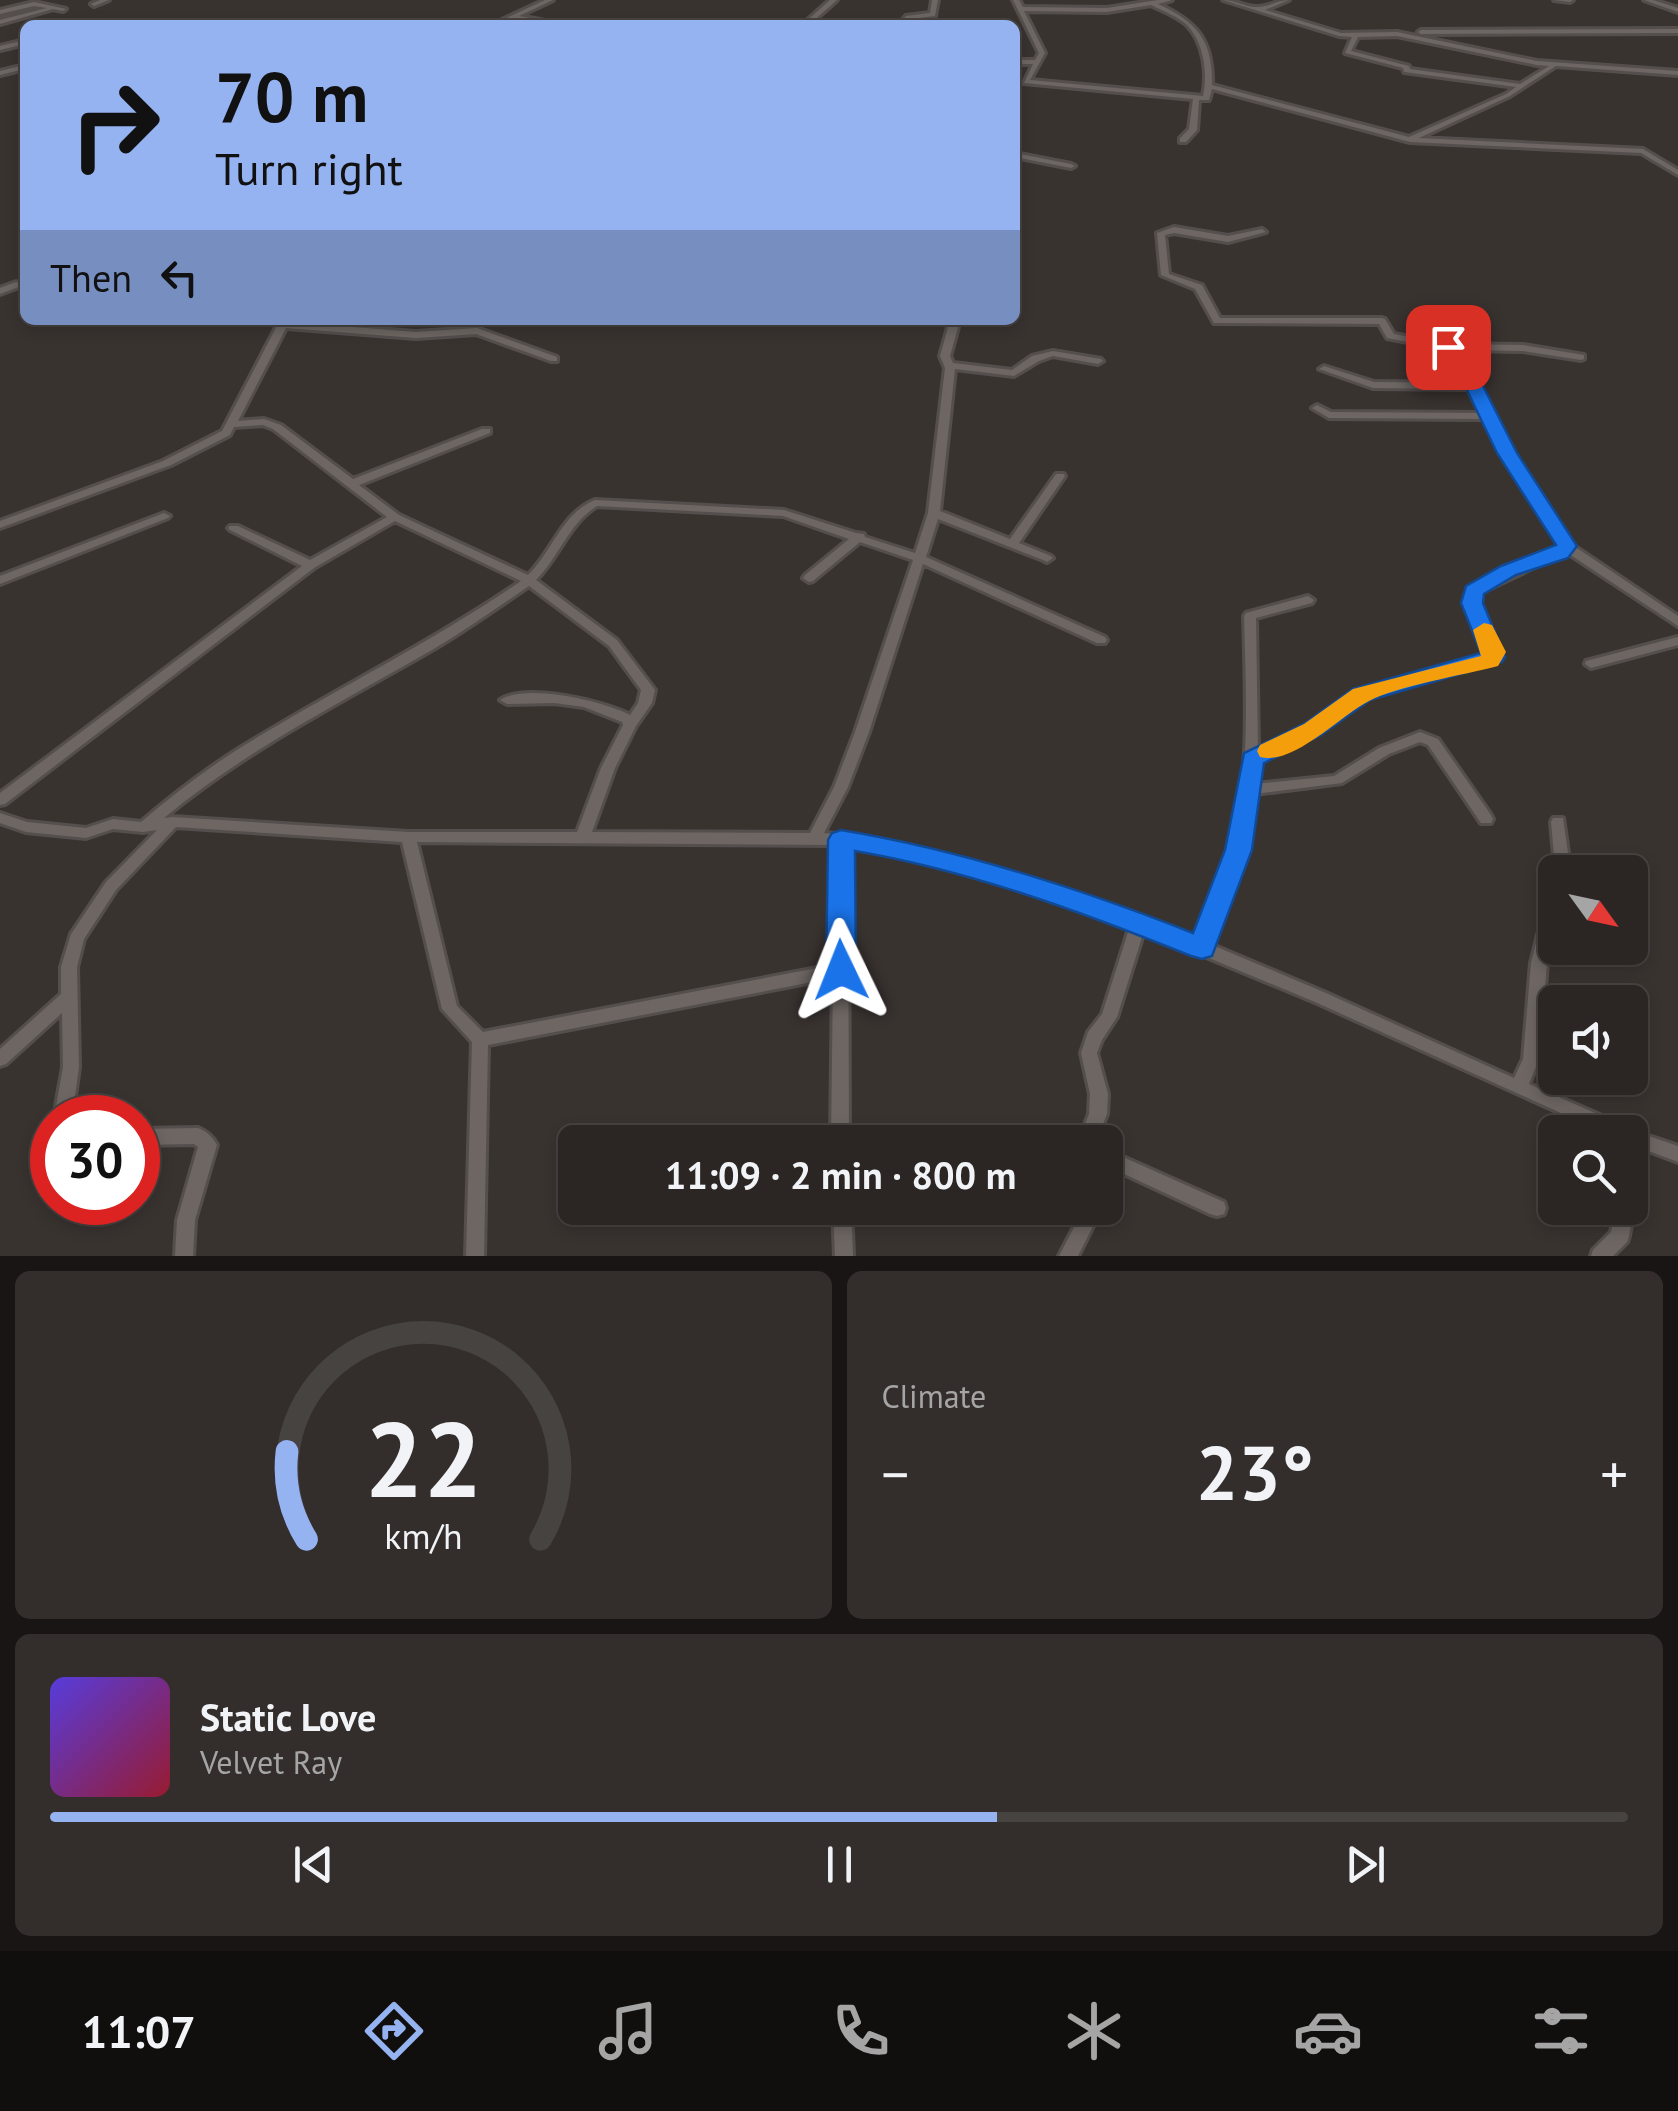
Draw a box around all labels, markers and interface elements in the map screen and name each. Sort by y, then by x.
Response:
text: 70 m [215,51,368,141]
icon: right [50,60,180,190]
text: Turn right [215,139,403,197]
icon: left [152,250,207,305]
text: Then [50,253,132,302]
pin [1406,305,1491,390]
icon: arrive [1421,320,1476,375]
north arrow [1538,855,1648,965]
map controls [1538,855,1648,1225]
position arrow [789,918,893,1022]
button: sound [1538,985,1648,1095]
speed limit sign: 30 [30,1095,160,1225]
button: search [1538,1115,1648,1225]
text: 11:09 · 2 min · 800 m [665,1150,1016,1199]
text: Climate [882,1375,986,1417]
text: 22 [364,1391,482,1526]
text: 23° [1196,1424,1314,1521]
text: − [882,1438,909,1509]
text: + [1600,1438,1628,1509]
text: km/h [384,1513,462,1559]
text: Static Love [200,1692,376,1741]
text: Velvet Ray [200,1741,342,1783]
icon: previous [286,1837,341,1892]
icon: pause [812,1837,867,1892]
icon: next [1338,1837,1393,1892]
icon: directions [359,1996,429,2066]
icon: music [593,1996,663,2066]
icon: phone [826,1996,896,2066]
icon: climate [1059,1996,1129,2066]
icon: car [1293,1996,1363,2066]
icon: filters [1526,1996,1596,2066]
text: 11:07 [82,2002,196,2060]

